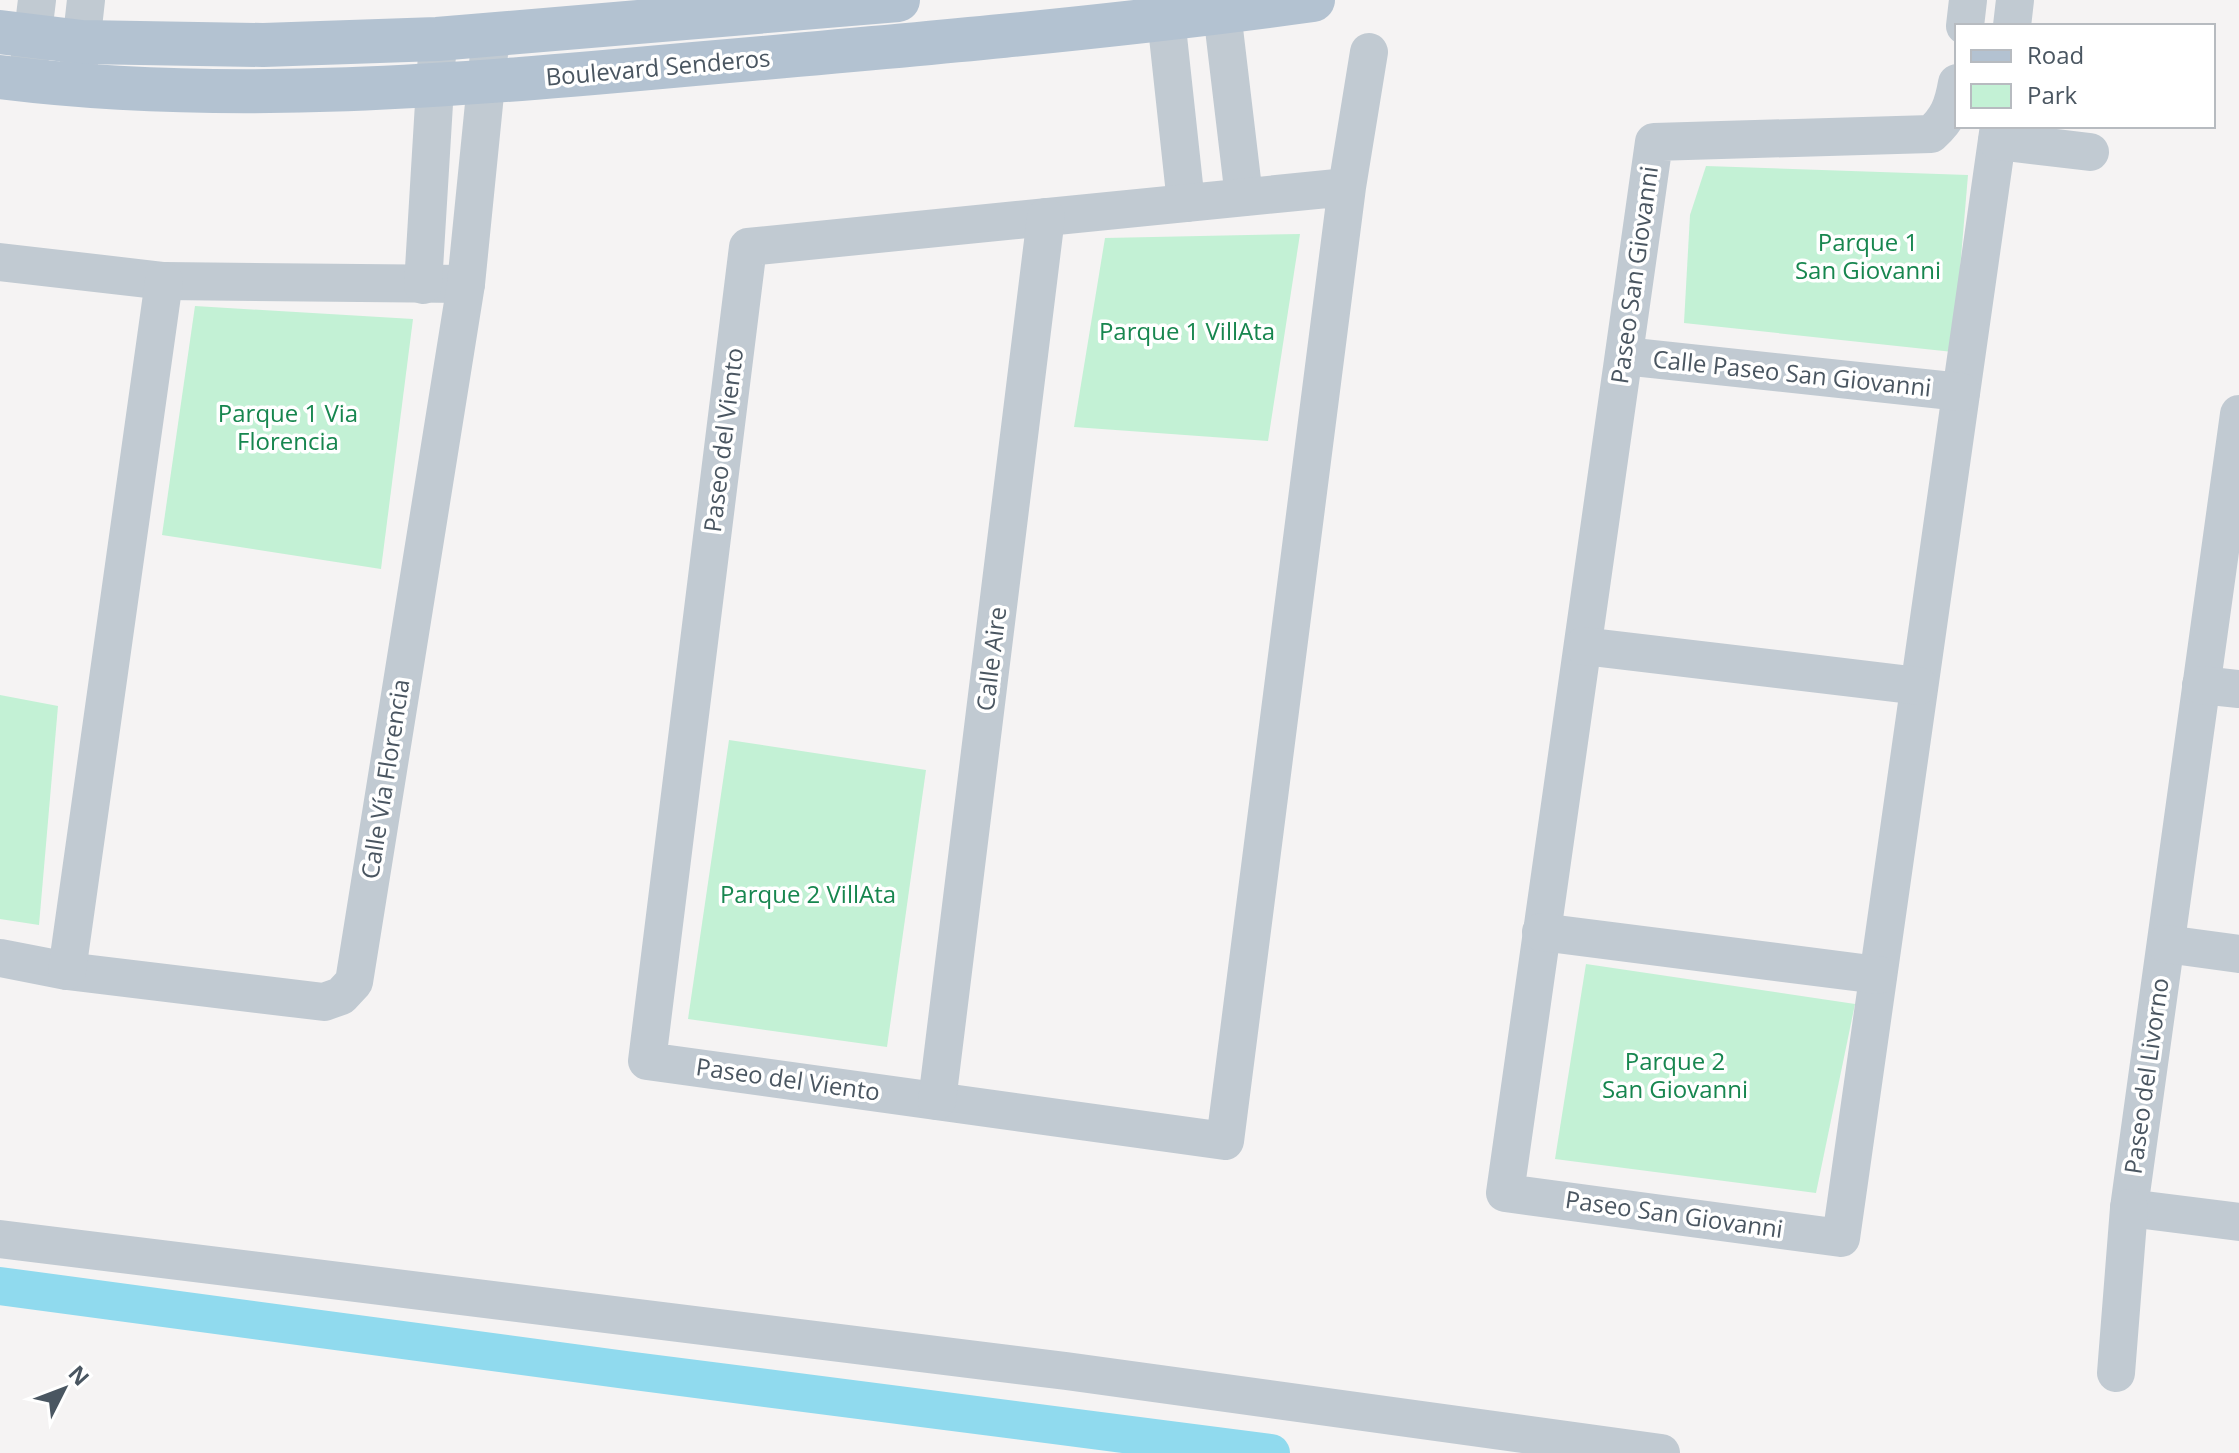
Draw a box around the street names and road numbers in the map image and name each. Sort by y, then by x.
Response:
street label: Boulevard Senderos [544,40,772,93]
street label: Paseo San Giovanni [1602,164,1665,386]
street label: Calle Paseo San Giovanni [1651,341,1933,404]
street label: Paseo del Viento [695,346,750,534]
street label: Calle Aire [968,605,1013,713]
street label: Calle Vía Florencia [352,676,417,881]
street label: Paseo del Livorno [2115,976,2176,1176]
street label: Paseo del Viento [694,1049,882,1108]
street label: Paseo San Giovanni [1563,1182,1785,1245]

